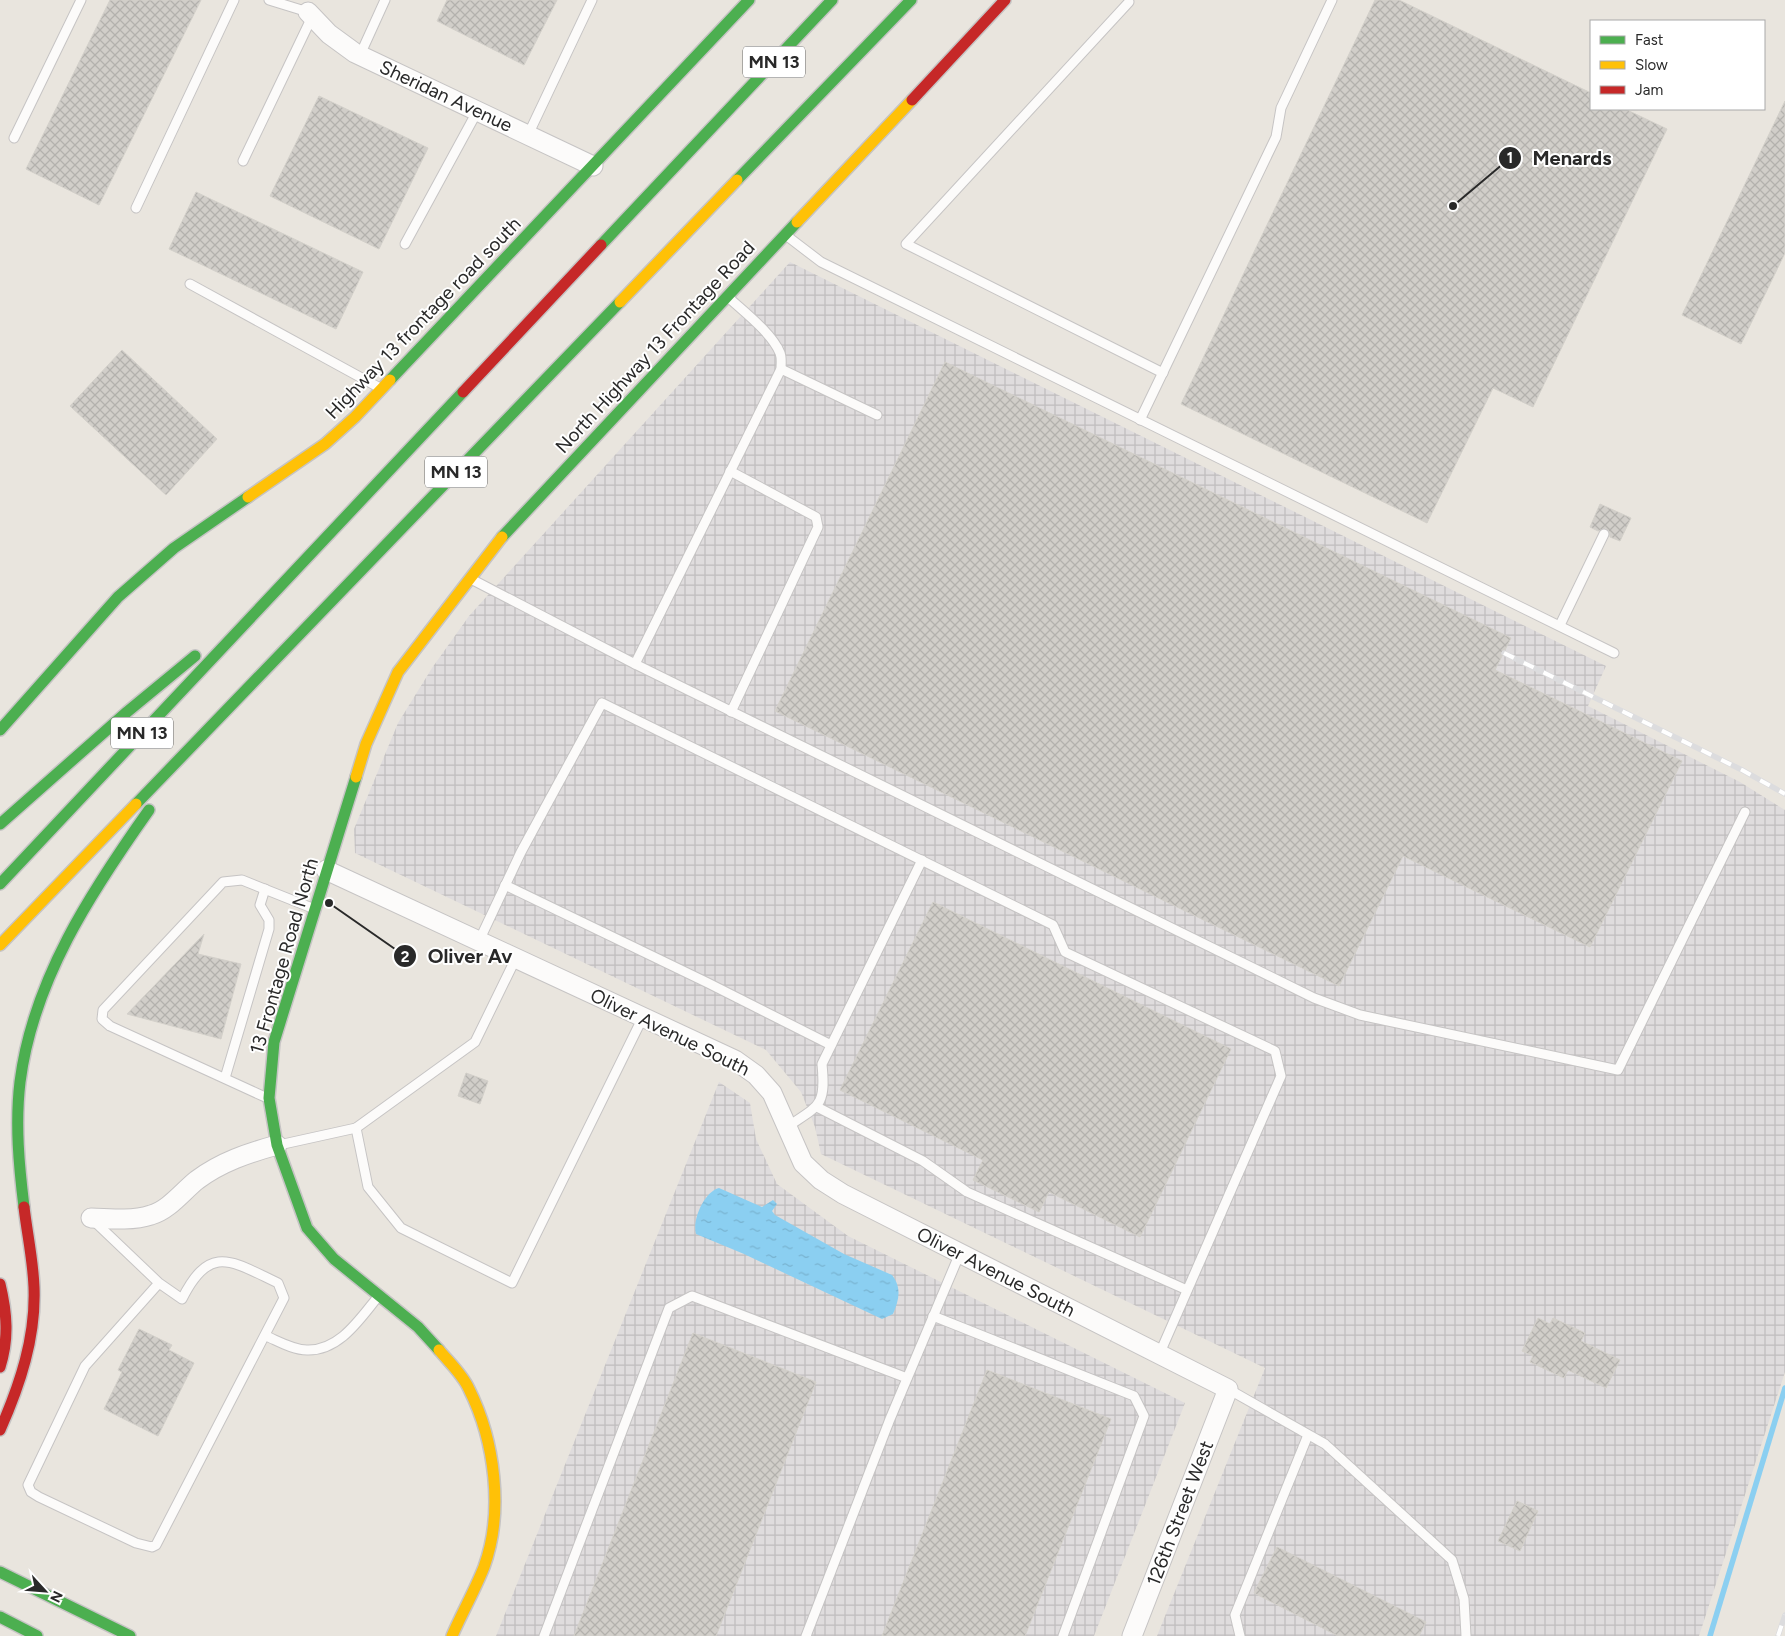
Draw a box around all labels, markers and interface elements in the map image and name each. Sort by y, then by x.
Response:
legend [1590,20,1765,110]
text: Fast [1635,31,1664,49]
road number: MN 13 [743,46,805,78]
street label: Sheridan Avenue [376,55,516,137]
text: Slow [1635,56,1668,74]
text: Jam [1635,81,1663,99]
callout: Menards [1497,140,1621,175]
text: Menards [1532,146,1612,170]
text: 1 [1507,149,1513,167]
street label: Highway 13 frontage road south [320,212,526,424]
street label: North Highway 13 Frontage Road [551,236,759,458]
road number: MN 13 [425,457,487,488]
road number: MN 13 [111,718,173,748]
street label: 13 Frontage Road North [245,856,323,1056]
callout: Oliver Av [393,939,522,974]
text: Oliver Av [428,944,512,968]
text: 2 [401,948,410,966]
street label: Oliver Avenue South [587,983,753,1081]
street label: Oliver Avenue South [913,1222,1079,1322]
street label: 126th Street West [1142,1437,1218,1589]
north arrow [20,1566,70,1616]
text: N [46,1588,66,1605]

